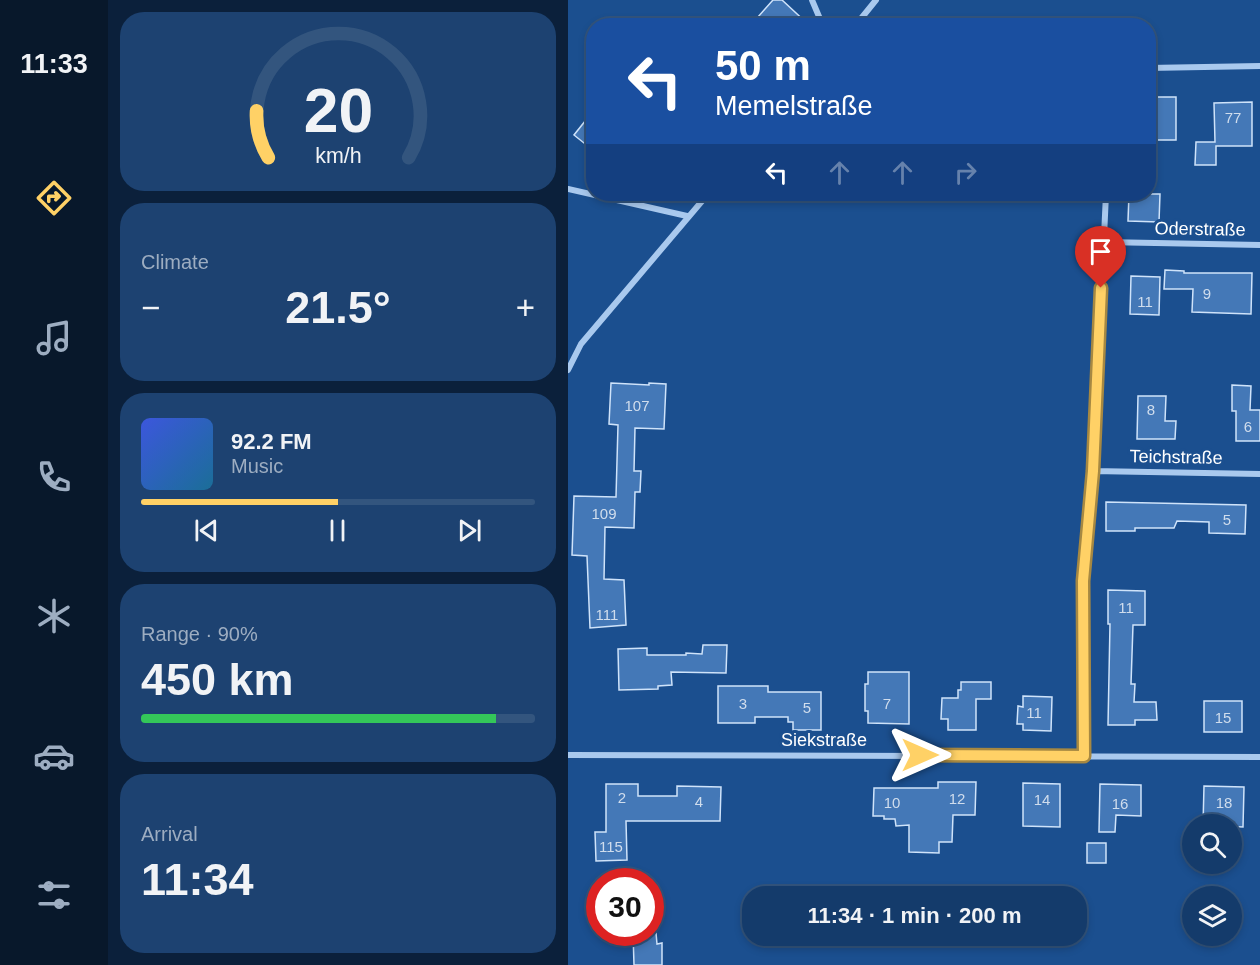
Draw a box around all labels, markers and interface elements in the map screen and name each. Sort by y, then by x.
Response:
icon: left [616,42,694,120]
text: 50 m [715,42,811,89]
text: 11:33 [20,49,88,79]
text: 20 [303,76,373,145]
text: Memelstraße [715,91,873,121]
house number: 77 [1225,109,1241,126]
text: km/h [315,145,361,169]
icon: left [760,156,793,189]
icon: ahead [823,156,856,189]
icon: ahead [886,156,919,189]
icon: right [949,156,982,189]
icon: directions [33,177,75,219]
street label: Oderstraße [1154,218,1246,240]
pin [1075,226,1126,288]
icon: arrive [1084,235,1117,268]
text: Climate [141,251,209,273]
text: 21.5° [285,282,391,333]
house number: 9 [1203,285,1211,302]
text: − [141,289,160,326]
text: + [516,289,535,326]
house number: 11 [1137,293,1153,310]
icon: music [33,317,75,359]
house number: 107 [624,397,650,414]
house number: 8 [1147,401,1155,418]
house number: 6 [1244,418,1252,435]
text: 92.2 FM [231,429,312,454]
street label: Teichstraße [1129,446,1223,468]
text: Music [231,455,283,477]
icon: phone [33,456,75,498]
house number: 109 [591,505,617,522]
house number: 5 [1223,511,1231,528]
icon: previous [190,514,223,547]
icon: pause [321,514,354,547]
icon: next [453,514,486,547]
icon: climate [33,595,75,637]
house number: 11 [1118,599,1134,616]
house number: 111 [596,606,618,623]
text: Range · 90% [141,623,258,645]
text: 450 km [141,654,294,705]
house number: 3 [739,695,747,712]
house number: 7 [883,695,891,712]
house number: 5 [803,699,811,716]
house number: 11 [1026,704,1042,721]
house number: 15 [1215,709,1231,726]
position arrow [888,723,952,787]
street label: Siekstraße [781,730,867,750]
icon: car [33,735,75,777]
house number: 2 [618,789,626,806]
house number: 12 [949,790,965,807]
house number: 14 [1034,791,1050,808]
house number: 4 [695,793,703,810]
house number: 10 [884,794,900,811]
house number: 18 [1216,794,1232,811]
house number: 16 [1112,795,1128,812]
map controls [1182,814,1242,946]
button: search [1182,814,1242,874]
text: Arrival [141,823,198,845]
house number: 115 [599,838,623,855]
text: 11:34 [141,854,254,905]
speed limit sign: 30 [586,868,664,946]
icon: filters [33,874,75,916]
button: layers [1182,886,1242,946]
text: 11:34 · 1 min · 200 m [808,903,1022,928]

